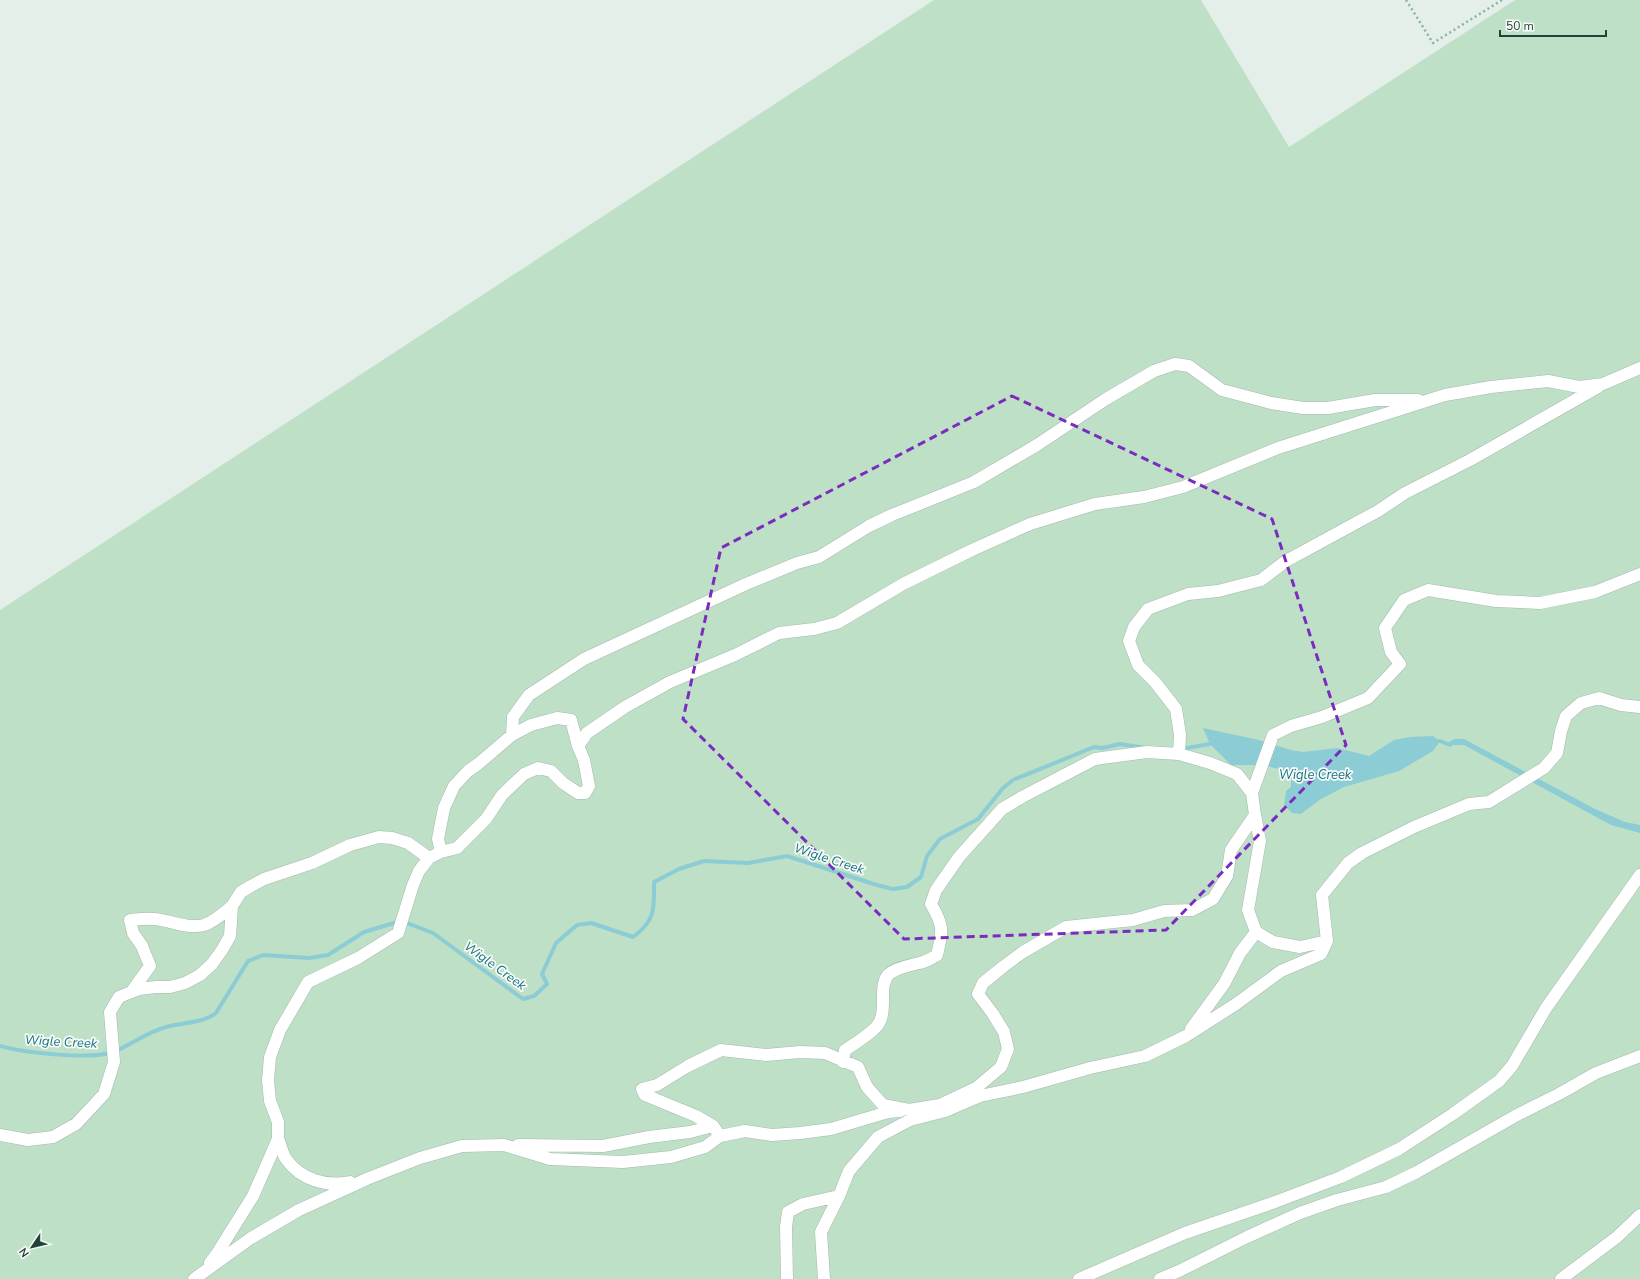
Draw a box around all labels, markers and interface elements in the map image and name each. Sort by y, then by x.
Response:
scale bar [1500,12,1606,38]
text: 50 m [1506,18,1534,34]
water label: Wigle Creek [1279,766,1352,784]
water label: Wigle Creek [792,839,867,879]
water label: Wigle Creek [460,937,530,995]
water label: Wigle Creek [24,1031,98,1053]
north arrow [12,1227,52,1267]
text: N [16,1245,33,1260]

